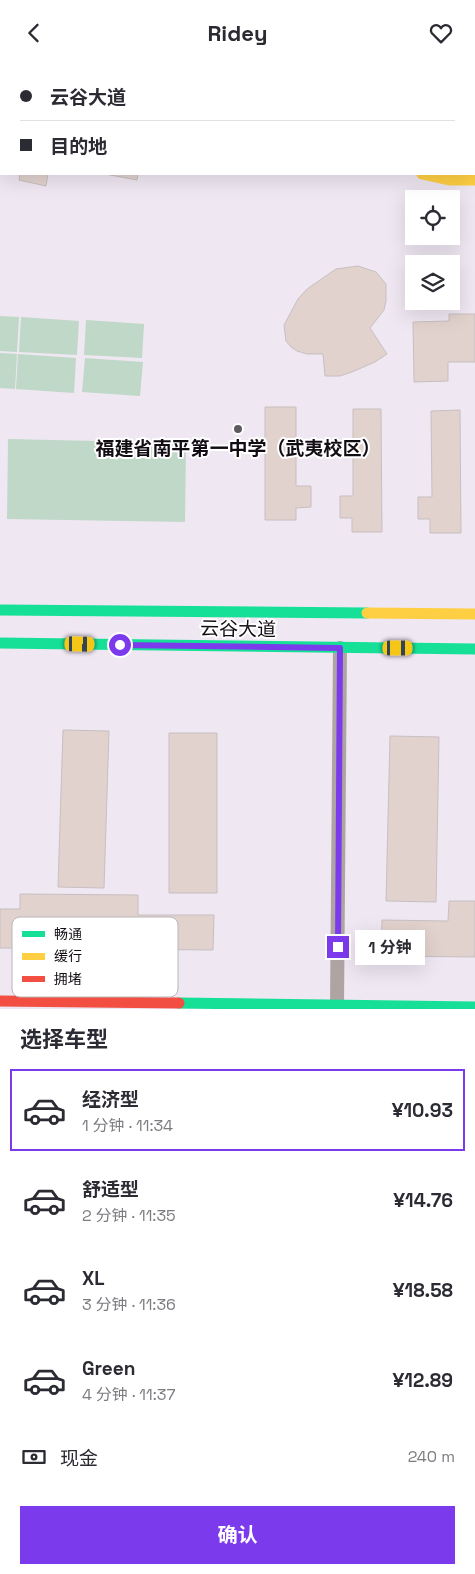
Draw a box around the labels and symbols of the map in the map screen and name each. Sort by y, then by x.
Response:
marker: 福建省南平第一中学（武夷校区） [232,423,244,435]
place label: 福建省南平第一中学（武夷校区） [95,436,381,461]
street label: 云谷大道 [200,616,276,642]
route start [109,634,131,656]
car [64,636,95,652]
car [383,641,413,656]
legend [12,917,178,997]
text: 畅通 [54,925,82,943]
callout: 1 分钟 [356,929,426,965]
route end [327,936,349,958]
text: 缓行 [54,947,82,965]
text: 拥堵 [54,970,82,988]

